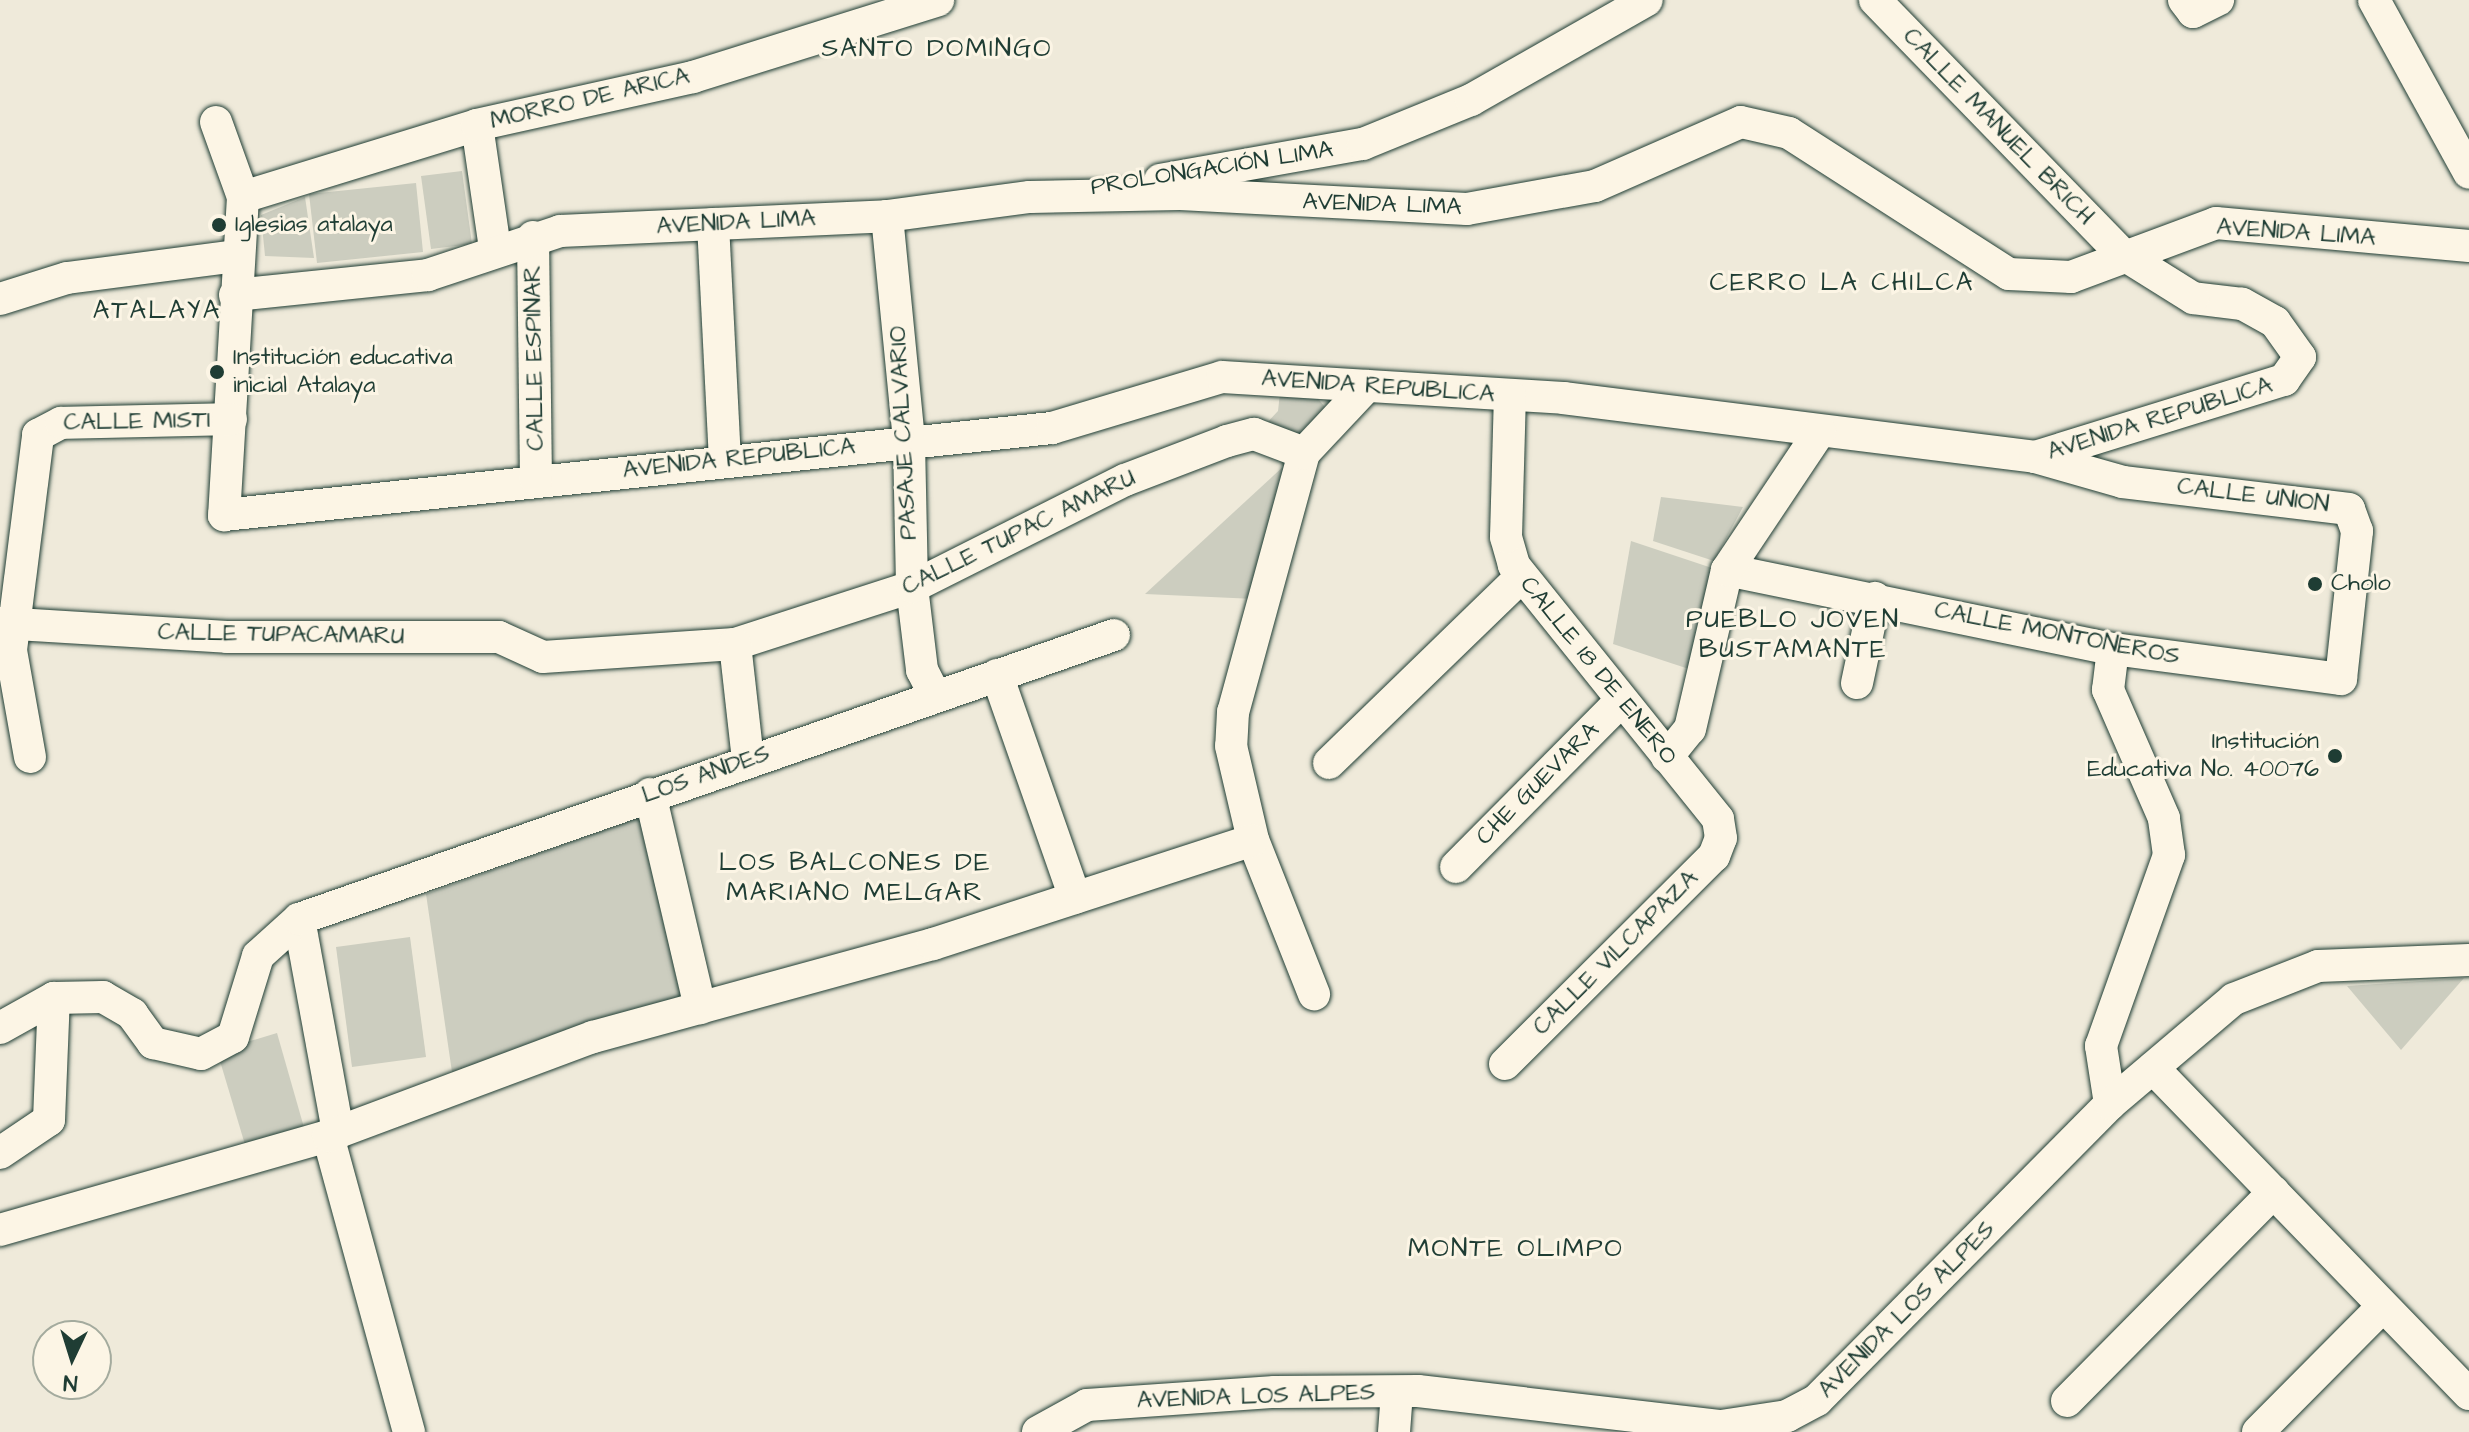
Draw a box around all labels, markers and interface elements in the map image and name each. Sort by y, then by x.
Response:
street label: CALLE MANUEL BRICH [1896,22,2100,232]
district label: SANTO DOMINGO [821,33,1053,65]
street label: MORRO DE ARICA [488,62,692,136]
street label: PROLONGACIÓN LIMA [1089,136,1335,202]
street label: AVENIDA LIMA [1302,188,1462,222]
street label: AVENIDA LIMA [656,204,816,242]
place label: Iglesias atalaya [235,211,393,239]
street label: AVENIDA LIMA [2216,213,2376,253]
marker: Iglesias atalaya [210,216,228,234]
street label: CALLE ESPINAR [519,265,551,451]
district label: CERRO LA CHILCA [1710,267,1974,299]
district label: ATALAYA [93,295,221,327]
street label: PASAJE CALVARIO [884,325,924,541]
place label: Institución educativa inicial Atalaya [233,344,453,400]
marker: Institución educativa inicial Atalaya [208,363,226,381]
street label: AVENIDA REPUBLICA [1260,364,1496,410]
street label: AVENIDA REPUBLICA [2044,371,2276,467]
street label: CALLE MISTI [63,406,211,438]
street label: AVENIDA REPUBLICA [621,432,857,486]
street label: CALLE TUPAC AMARU [898,464,1140,602]
street label: CALLE UNION [2175,472,2331,520]
place label: Cholo [2331,570,2391,598]
street label: CALLE 18 DE ENERO [1513,571,1683,771]
marker: Cholo [2306,575,2324,593]
street label: CALLE MONTONEROS [1932,596,2182,672]
district label: PUEBLO JOVEN BUSTAMANTE [1686,604,1900,666]
street label: CALLE TUPACAMARU [157,618,405,652]
street label: CHE GUEVARA [1470,716,1606,852]
place label: Institución Educativa No. 40076 [2087,728,2319,784]
street label: LOS ANDES [638,740,774,810]
marker: Institución Educativa No. 40076 [2326,747,2344,765]
district label: LOS BALCONES DE MARIANO MELGAR [719,847,991,908]
street label: CALLE VILCAPAZA [1527,864,1705,1042]
street label: AVENIDA LOS ALPES [1812,1215,2002,1405]
district label: MONTE OLIMPO [1408,1233,1624,1265]
north arrow [32,1320,112,1400]
text: N [62,1367,78,1398]
street label: AVENIDA LOS ALPES [1136,1378,1376,1416]

